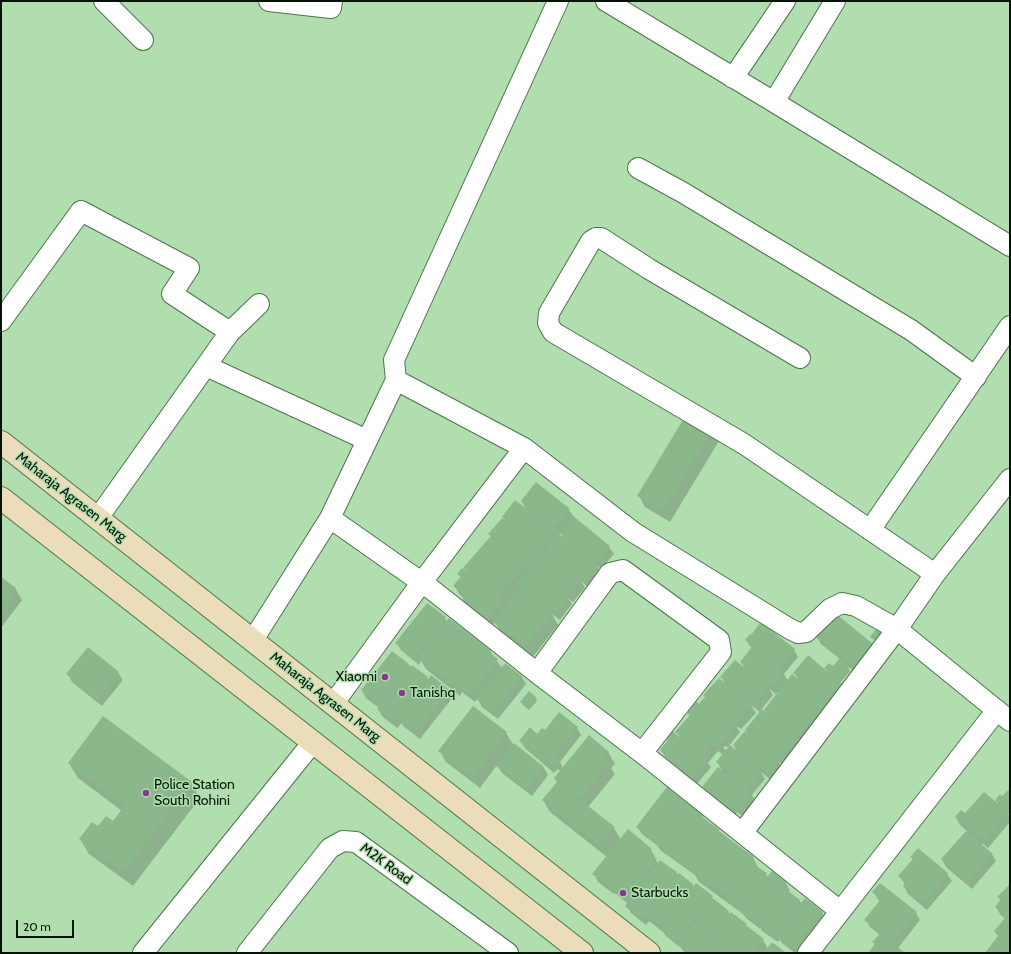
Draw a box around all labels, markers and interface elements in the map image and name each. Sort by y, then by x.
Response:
street label: Maharaja Agrasen Marg [12,449,130,545]
street label: Maharaja Agrasen Marg [266,649,384,745]
place label: Xiaomi [336,669,377,685]
marker: Xiaomi [380,672,390,682]
place label: Tanishq [410,685,455,701]
marker: Tanishq [397,688,407,698]
place label: Police Station South Rohini [154,777,235,810]
marker: Police Station South Rohini [141,788,151,798]
street label: M2K Road [357,840,415,888]
place label: Starbucks [631,885,688,901]
marker: Starbucks [618,888,628,898]
scale bar [18,912,76,938]
text: 20 m [23,919,51,934]

